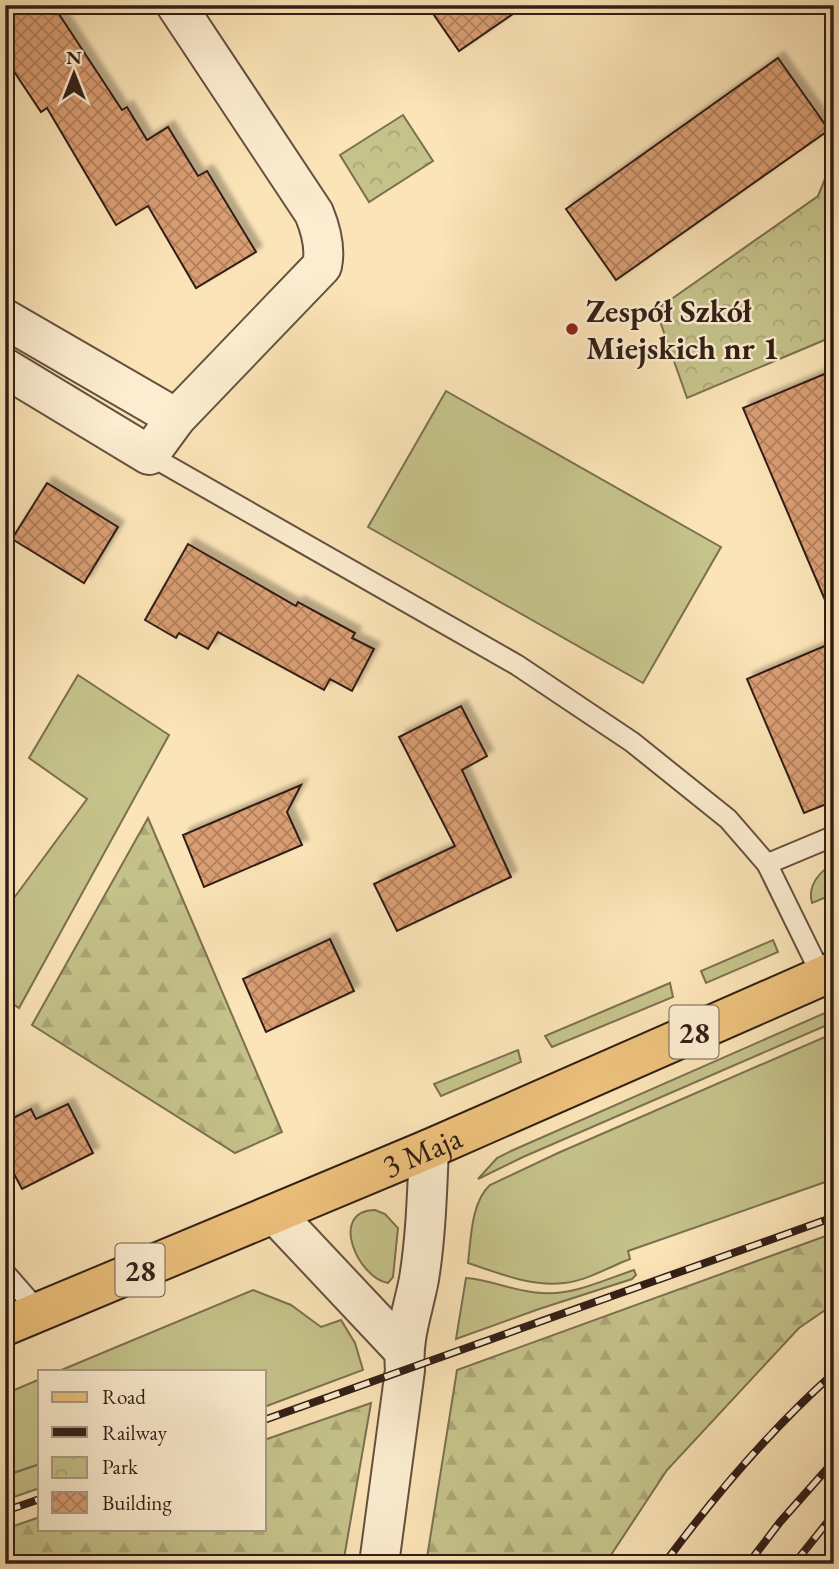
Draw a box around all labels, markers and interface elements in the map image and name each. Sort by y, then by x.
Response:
north arrow [38,38,108,108]
text: N [66,45,82,70]
place label: Zespół Szkół Miejskich nr 1 [586,290,779,369]
marker: Zespół Szkół Miejskich nr 1 [564,321,580,337]
road number: 28 [670,1006,718,1058]
street label: 3 Maja [376,1116,469,1187]
road number: 28 [116,1244,164,1296]
legend [38,1370,266,1530]
text: Road [102,1383,146,1410]
text: Railway [102,1419,168,1446]
text: Park [102,1453,139,1480]
text: Building [102,1489,172,1516]

